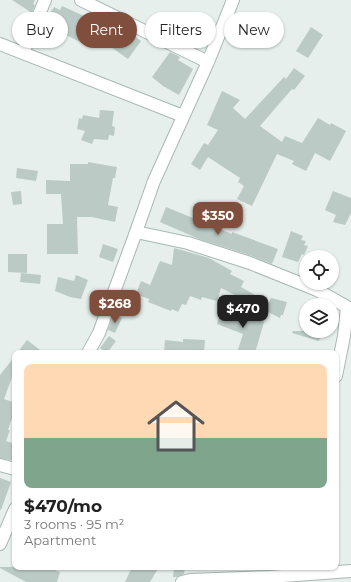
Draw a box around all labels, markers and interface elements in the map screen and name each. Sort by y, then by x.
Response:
chip: Buy [12,12,68,48]
chip: Rent [76,12,137,48]
chip: Filters [145,12,216,48]
chip: New [224,12,284,48]
pin: $350 [194,202,242,236]
text: $350 [202,207,234,223]
map controls [299,250,339,338]
button: locate [299,250,339,290]
pin: $268 [91,290,139,324]
text: $268 [99,295,131,311]
pin: $470 [219,295,267,329]
button: layers [299,298,339,338]
text: $470 [226,300,260,316]
icon: home [140,390,212,462]
text: $470/mo [24,496,102,516]
text: 3 rooms · 95 m² [24,516,124,532]
text: Apartment [24,532,96,548]

